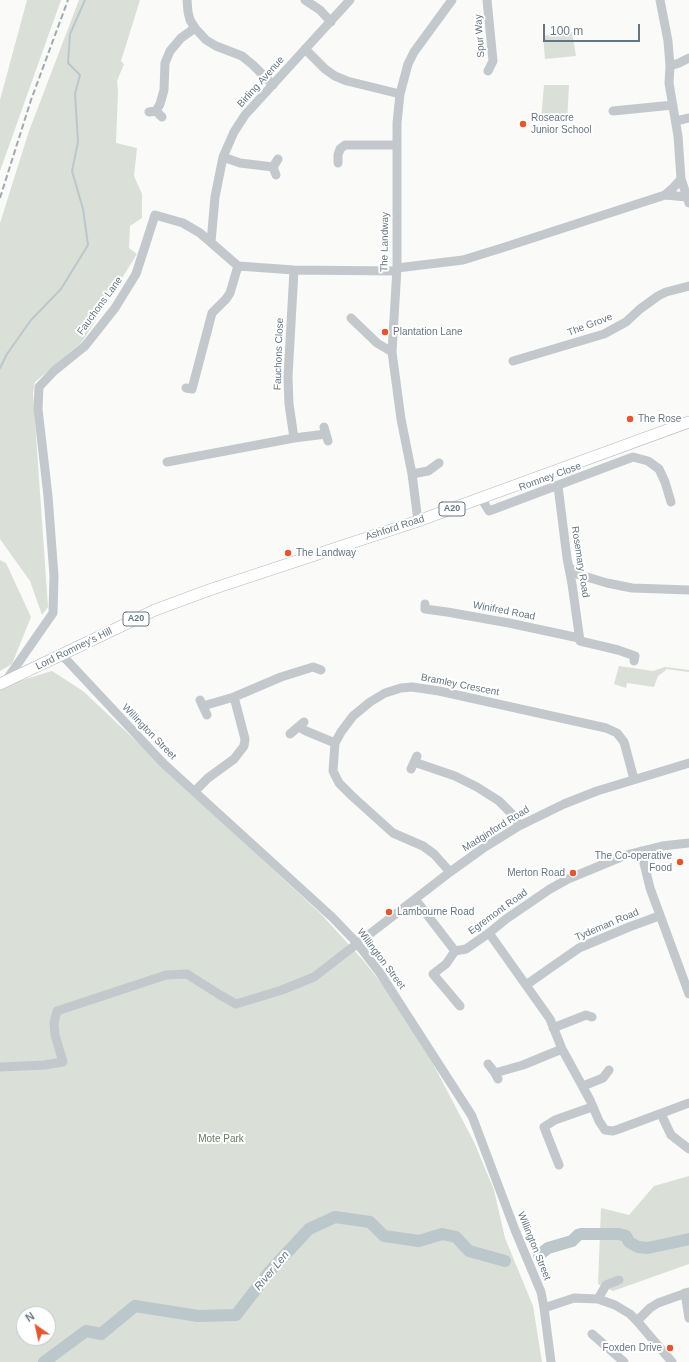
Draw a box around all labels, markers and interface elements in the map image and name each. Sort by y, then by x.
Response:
street label: Spur Way [472,14,488,58]
scale bar [545,16,642,42]
text: 100 m [550,24,583,38]
street label: Birling Avenue [235,54,287,110]
place label: Roseacre Junior School [531,112,592,136]
marker: Roseacre Junior School [518,119,528,129]
street label: The Landway [378,212,392,272]
street label: Fauchons Lane [75,275,125,337]
street label: The Grove [566,311,614,339]
street label: Fauchons Close [272,318,286,390]
place label: Plantation Lane [393,326,463,338]
marker: Plantation Lane [380,327,390,337]
place label: The Rose [638,413,681,425]
marker: The Rose [625,414,635,424]
street label: Romney Close [517,460,583,494]
road number: A20 [439,502,465,516]
street label: Ashford Road [364,513,426,543]
street label: Rosemary Road [568,525,592,599]
place label: The Landway [296,547,356,559]
marker: The Landway [283,548,293,558]
street label: Winifred Road [472,599,536,623]
road number: A20 [123,612,149,626]
street label: Lord Romney's Hill [34,625,114,673]
street label: Bramley Crescent [420,672,500,698]
street label: Willington Street [119,702,179,762]
street label: Madginford Road [460,804,532,854]
place label: The Co-operative Food [595,850,672,874]
marker: The Co-operative Food [675,857,685,867]
place label: Merton Road [507,867,565,879]
marker: Merton Road [568,868,578,878]
street label: Egremont Road [466,887,530,937]
place label: Lambourne Road [397,906,474,918]
street label: Tydeman Road [573,906,641,944]
marker: Lambourne Road [384,907,394,917]
street label: Willington Street [354,926,408,992]
park label: Mote Park [198,1133,244,1145]
street label: Willington Street [515,1210,553,1282]
water label: River Len [252,1249,292,1293]
north arrow [16,1306,56,1346]
text: N [23,1310,36,1324]
place label: Foxden Drive [603,1342,662,1354]
marker: Foxden Drive [665,1343,675,1353]

